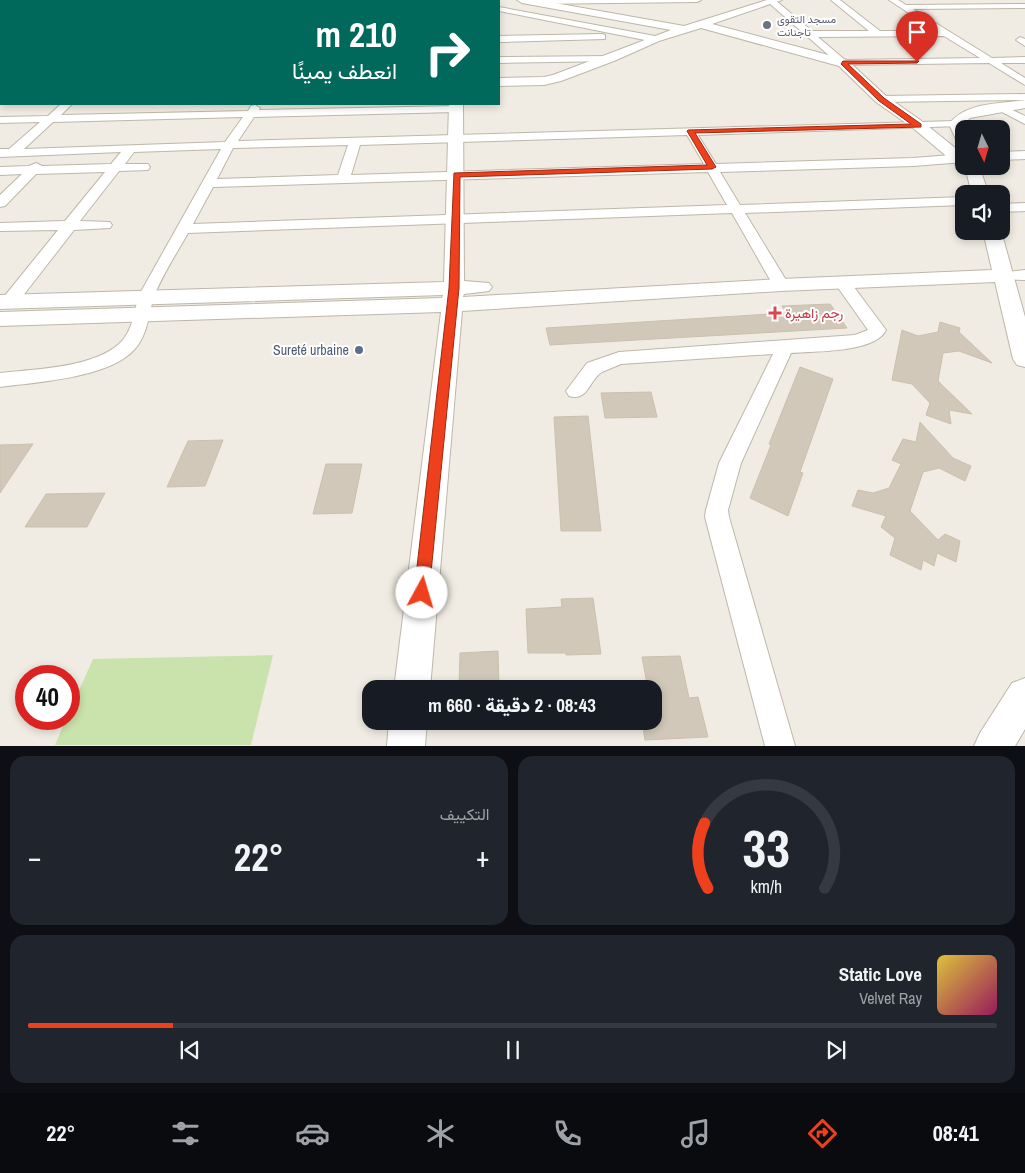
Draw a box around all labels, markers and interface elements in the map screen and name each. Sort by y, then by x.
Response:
text: 210 m [316,11,397,58]
pin [896,11,938,62]
place label: مسجد التقوى تاجنانت [777,12,836,39]
icon: arrive [903,18,931,46]
marker: مسجد التقوى تاجنانت [761,19,773,31]
icon: right [415,20,480,85]
text: انعطف يمينًا [292,56,397,86]
north arrow [955,120,1010,175]
map controls [955,120,1010,240]
button: sound [955,185,1010,240]
place label: رجم زاهيرة [785,304,844,322]
marker: رجم زاهيرة [769,307,781,319]
place label: Sureté urbaine [273,341,349,359]
marker: Sureté urbaine [353,344,365,356]
position arrow [395,566,447,618]
speed limit sign: 40 [15,665,80,730]
text: 08:43 · 2 دقيقة · 660 m [428,692,596,718]
text: التكييف [440,803,490,825]
text: 33 [743,813,790,883]
text: 22° [234,832,284,883]
text: − [28,838,41,876]
text: + [476,838,489,876]
text: km/h [750,875,782,899]
text: Static Love [839,961,922,987]
text: Velvet Ray [859,987,922,1009]
icon: previous [176,1036,204,1064]
icon: pause [499,1036,527,1064]
icon: next [822,1036,850,1064]
icon: filters [168,1116,203,1151]
icon: car [295,1116,330,1151]
icon: climate [423,1116,458,1151]
icon: phone [550,1116,585,1151]
icon: music [678,1116,713,1151]
icon: directions [805,1116,840,1151]
text: 22° [46,1118,75,1148]
text: 08:41 [933,1118,979,1148]

